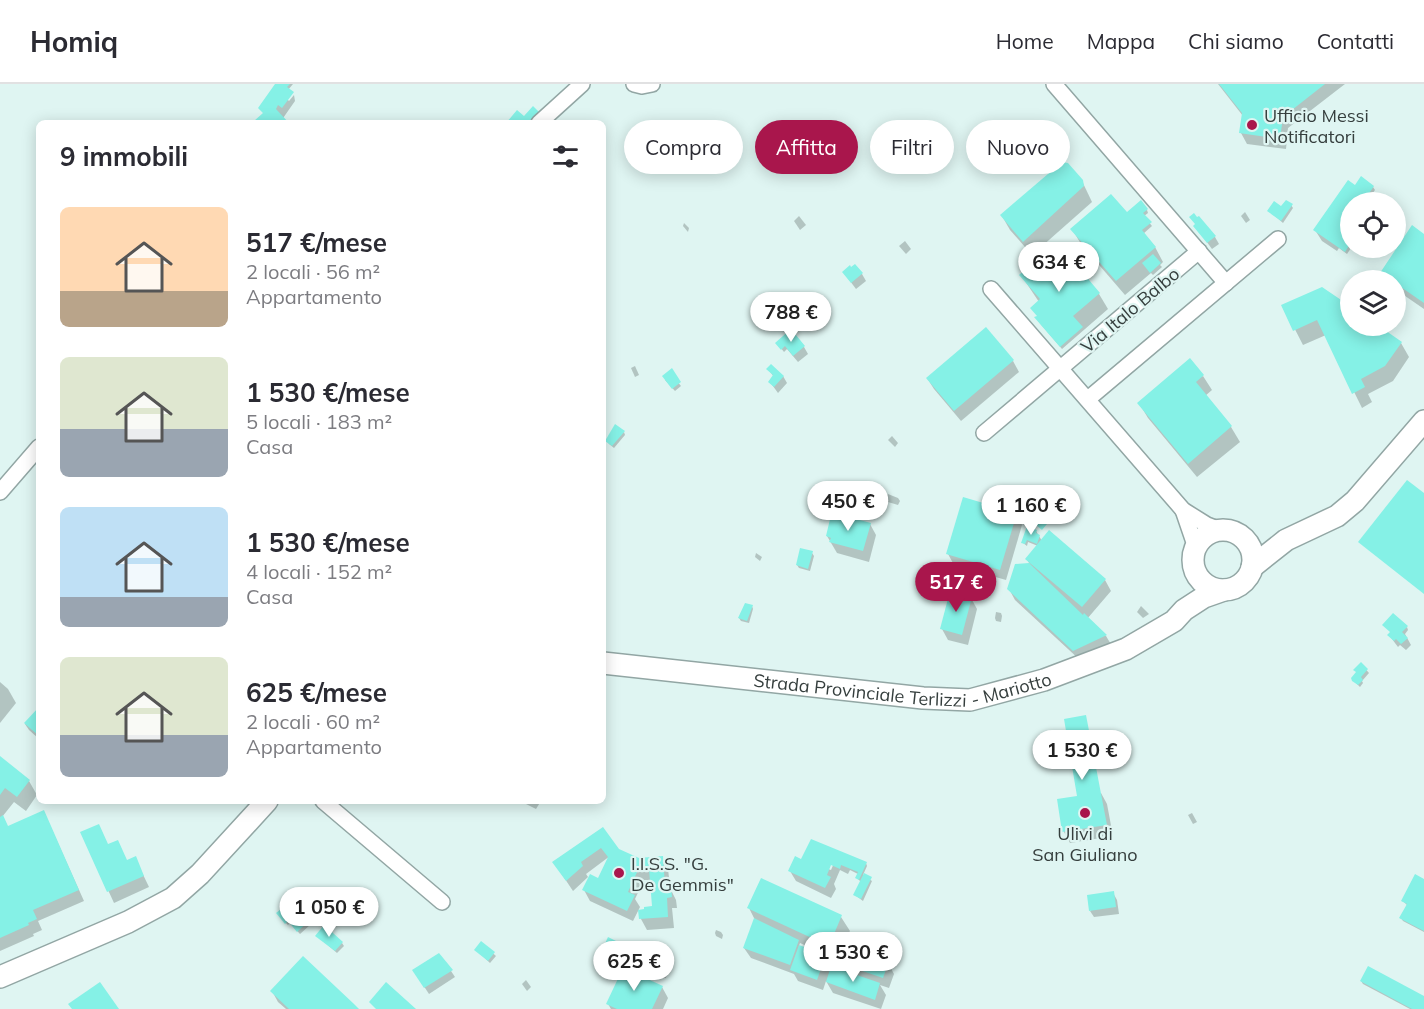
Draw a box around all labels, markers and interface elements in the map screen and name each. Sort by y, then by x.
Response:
text: Homiq [30,24,118,59]
text: Home [996,28,1054,54]
text: Mappa [1087,28,1155,54]
text: Chi siamo [1188,28,1284,54]
text: Contatti [1317,28,1394,54]
place label: Ufficio Messi Notificatori [1264,104,1369,148]
marker: Ufficio Messi Notificatori [1245,118,1259,132]
chip: Compra [624,120,743,174]
chip: Affitta [755,120,858,174]
chip: Filtri [870,120,954,174]
chip: Nuovo [966,120,1070,174]
text: 9 immobili [60,140,188,173]
icon: filters [549,140,582,173]
map controls [1340,192,1406,336]
button: locate [1340,192,1406,258]
text: 517 €/mese [246,226,387,259]
icon: home [108,231,180,303]
pin: 634 € [1017,242,1101,293]
text: 634 € [1032,249,1086,274]
text: 2 locali · 56 m² [246,259,380,284]
street label: Via Italo Balbo [1076,262,1184,358]
button: layers [1340,270,1406,336]
text: Appartamento [246,284,382,309]
pin: 788 € [749,292,833,343]
text: 788 € [764,299,818,324]
text: 1 530 €/mese [246,376,410,409]
icon: home [108,381,180,453]
text: 5 locali · 183 m² [246,409,392,434]
text: Casa [246,434,293,459]
pin: 450 € [806,481,890,532]
pin: 1 160 € [976,485,1086,536]
text: 450 € [821,488,875,513]
text: 1 160 € [996,492,1066,517]
text: 1 530 €/mese [246,526,410,559]
icon: home [108,531,180,603]
text: 4 locali · 152 m² [246,559,392,584]
pin: 517 € [914,562,998,613]
text: 517 € [929,569,983,594]
text: Casa [246,584,293,609]
street label: Strada Provinciale Terlizzi - Mariotto [752,667,1054,712]
text: 625 €/mese [246,676,387,709]
icon: home [108,681,180,753]
text: 2 locali · 60 m² [246,709,380,734]
pin: 1 530 € [1027,730,1137,781]
text: Appartamento [246,734,382,759]
text: 1 530 € [1047,737,1117,762]
marker: Ulivi di San Giuliano [1078,806,1092,820]
place label: Ulivi di San Giuliano [1032,822,1138,866]
place label: I.I.S.S. "G. De Gemmis" [631,852,734,896]
marker: I.I.S.S. "G. De Gemmis" [612,866,626,880]
pin: 1 050 € [274,887,384,938]
text: 1 050 € [294,894,364,919]
pin: 1 530 € [798,932,908,983]
text: 1 530 € [818,939,888,964]
pin: 625 € [592,941,676,992]
text: 625 € [607,948,661,973]

